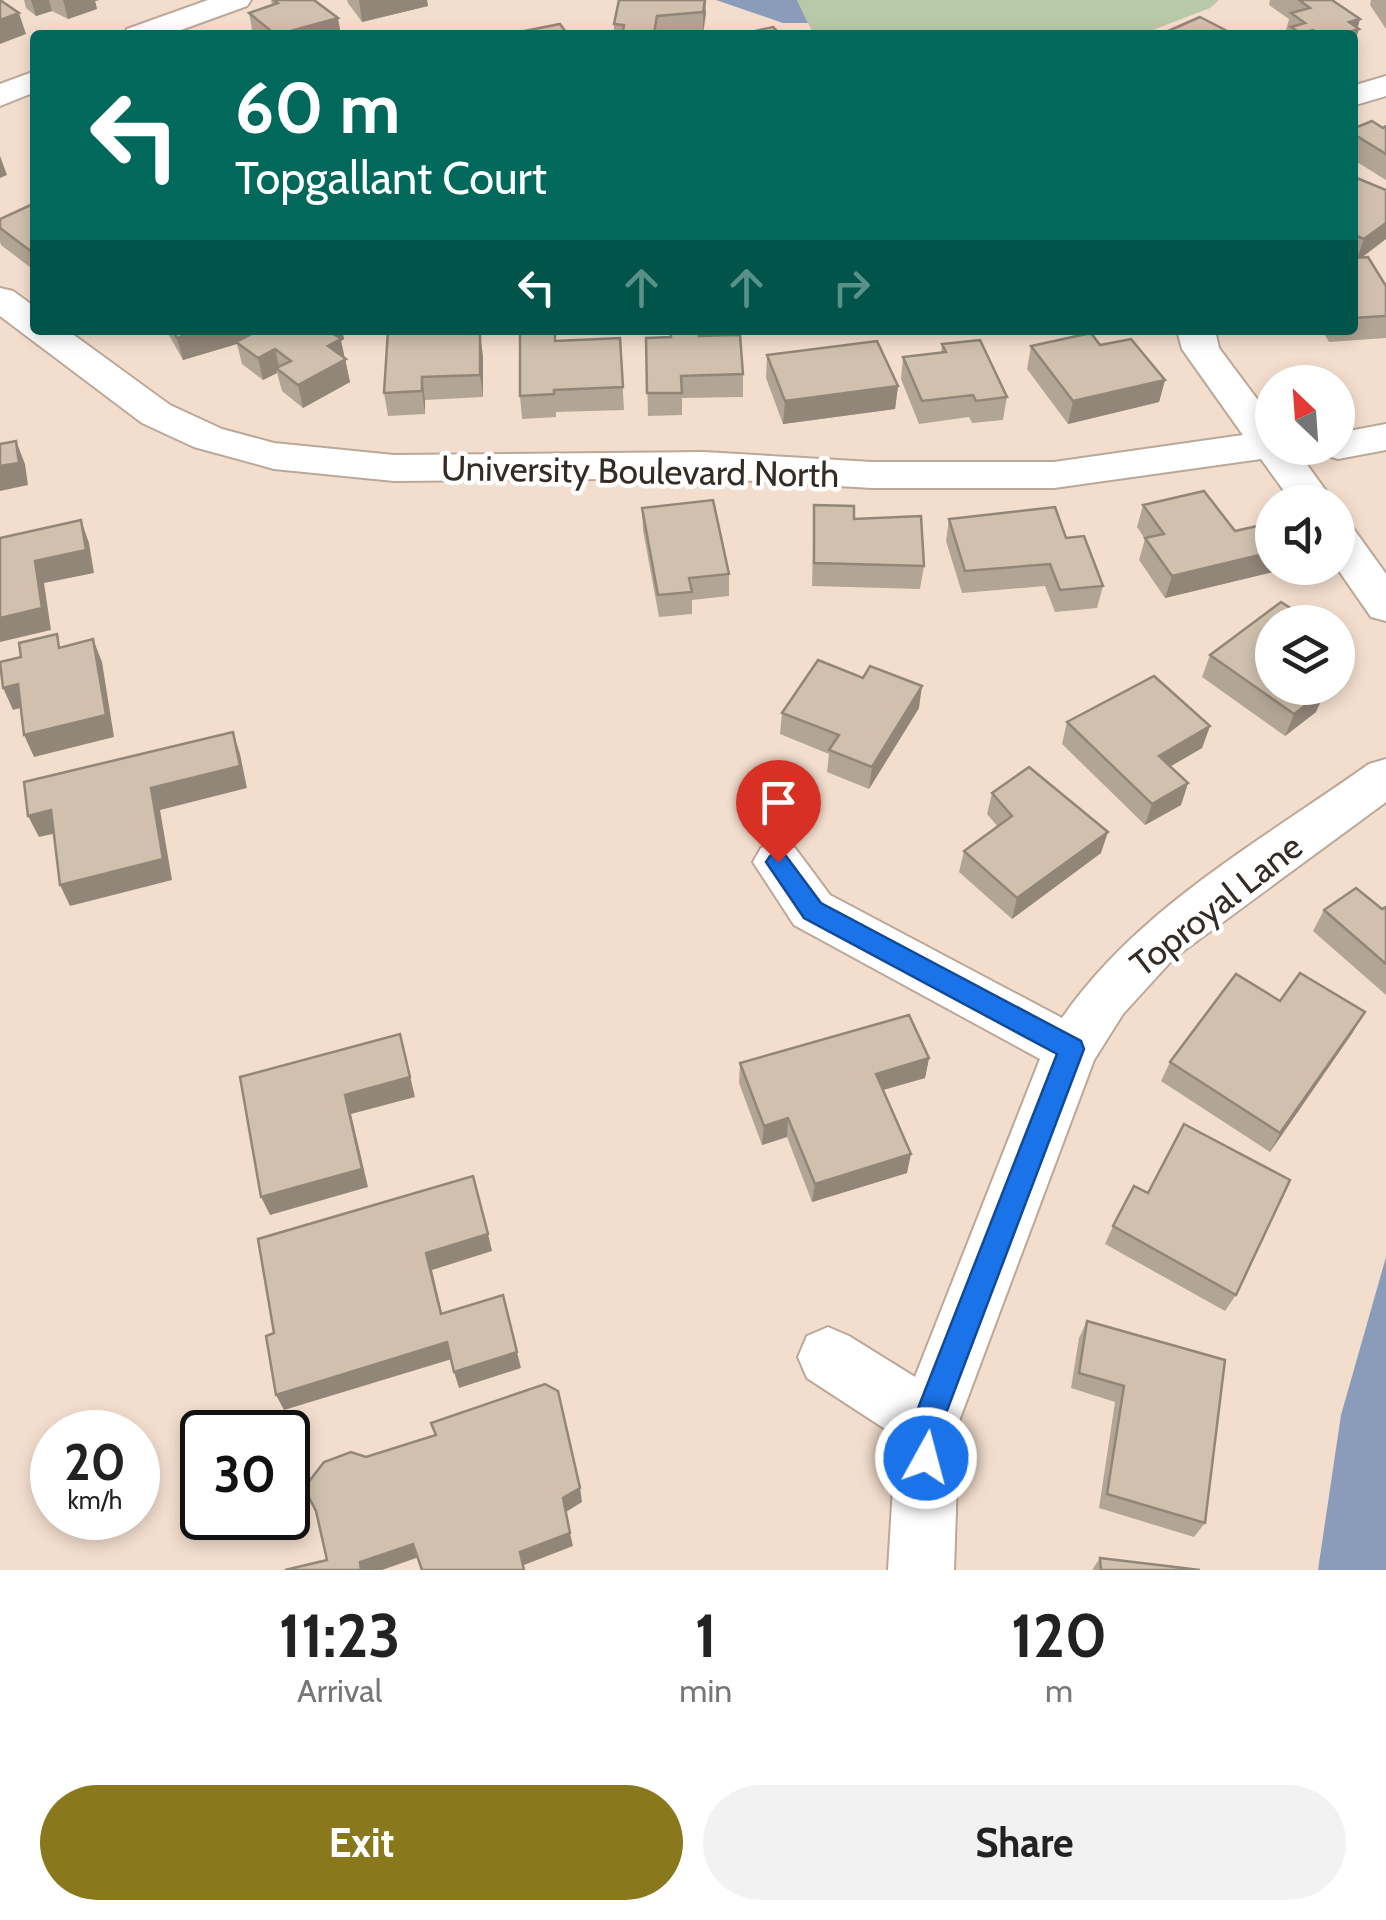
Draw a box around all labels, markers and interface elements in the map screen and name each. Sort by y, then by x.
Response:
text: 60 m [235,65,400,151]
icon: left [70,70,200,200]
text: Topgallant Court [235,151,547,205]
icon: left [509,260,564,315]
icon: ahead [614,260,669,315]
icon: ahead [719,260,774,315]
icon: right [824,260,879,315]
north arrow [1255,365,1355,465]
map controls [1255,365,1355,705]
street label: University Boulevard North [441,446,839,496]
button: sound [1255,485,1355,585]
button: layers [1255,605,1355,705]
pin [736,760,821,863]
icon: arrive [751,775,806,830]
street label: Toproyal Lane [1121,825,1311,985]
position arrow [874,1406,978,1510]
speed limit sign: 30 [180,1410,310,1540]
text: 20 [64,1432,126,1493]
text: km/h [68,1485,122,1515]
text: 11:23 [279,1599,401,1672]
text: 1 [695,1599,717,1672]
text: 120 [1011,1599,1107,1672]
text: Arrival [297,1671,382,1710]
text: min [679,1671,732,1710]
text: m [1045,1671,1073,1710]
button: Exit [40,1785,683,1900]
button: Share [703,1785,1346,1900]

